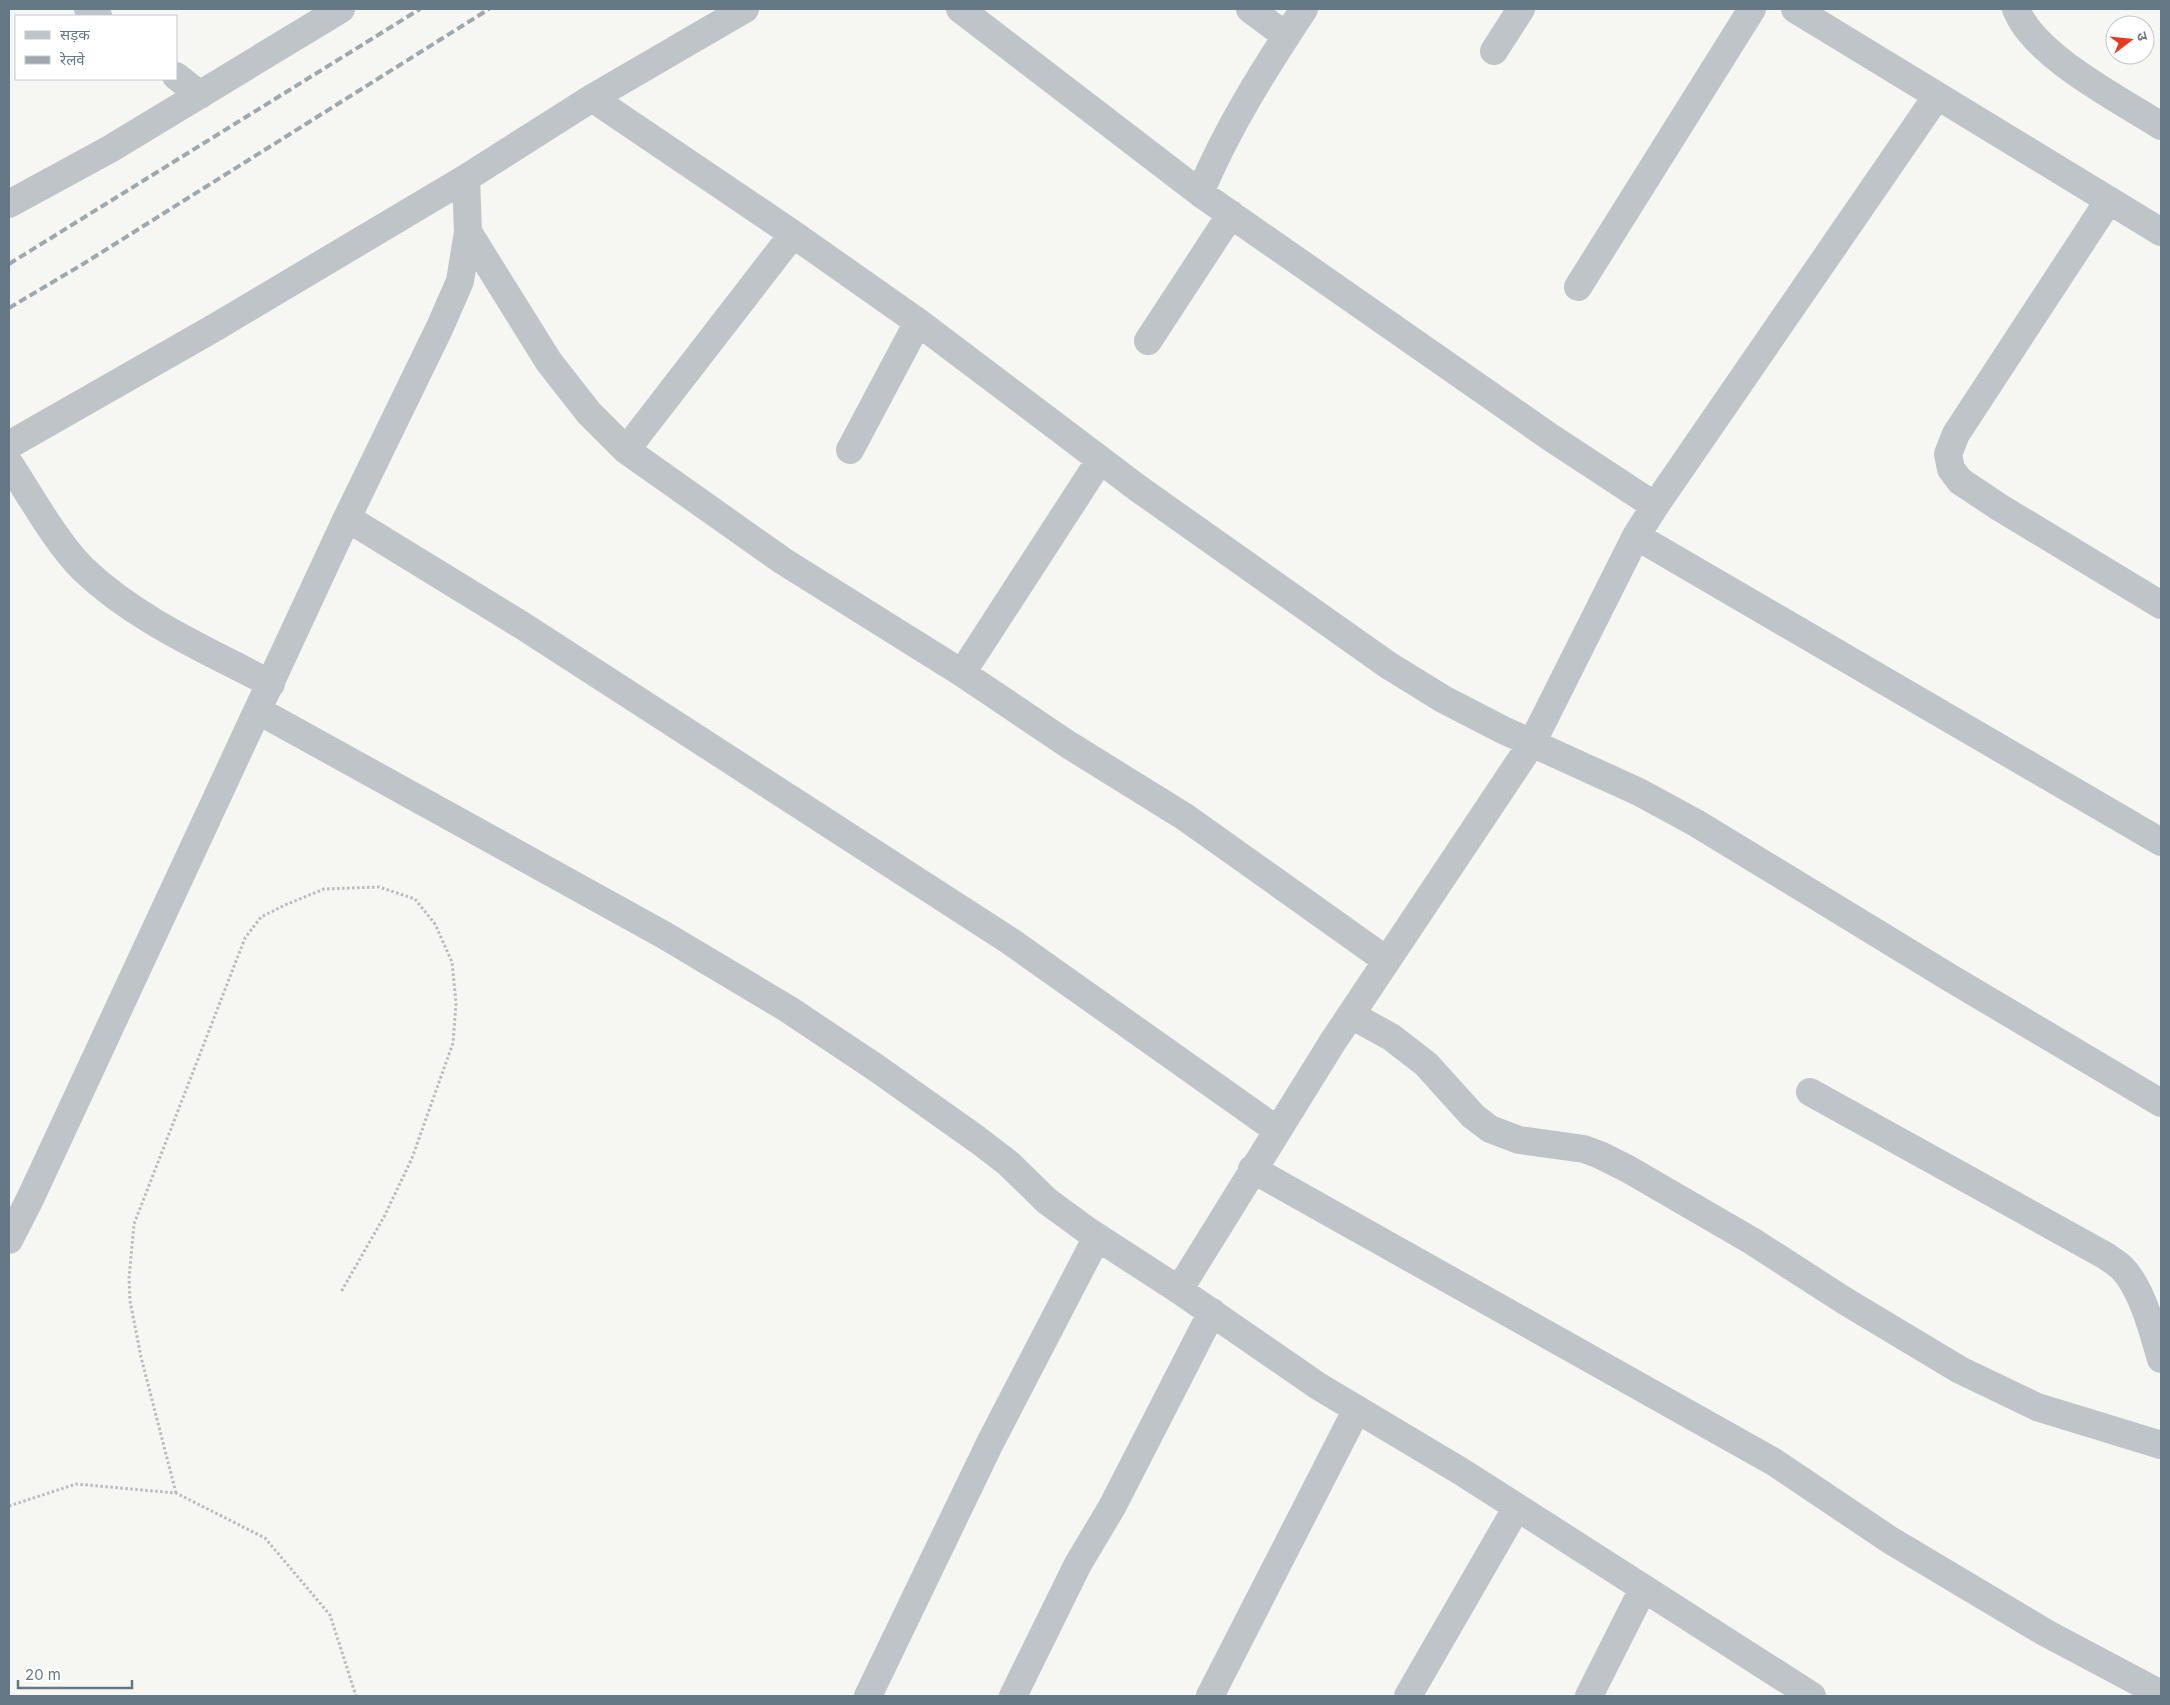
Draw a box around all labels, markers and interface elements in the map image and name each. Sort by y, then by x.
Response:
legend [15,15,178,80]
north arrow [2105,15,2155,65]
text: सड़क [60,25,90,44]
text: उ [2134,30,2152,43]
text: रेलवे [59,50,85,69]
scale bar [18,1658,131,1690]
text: 20 m [25,1665,61,1684]

